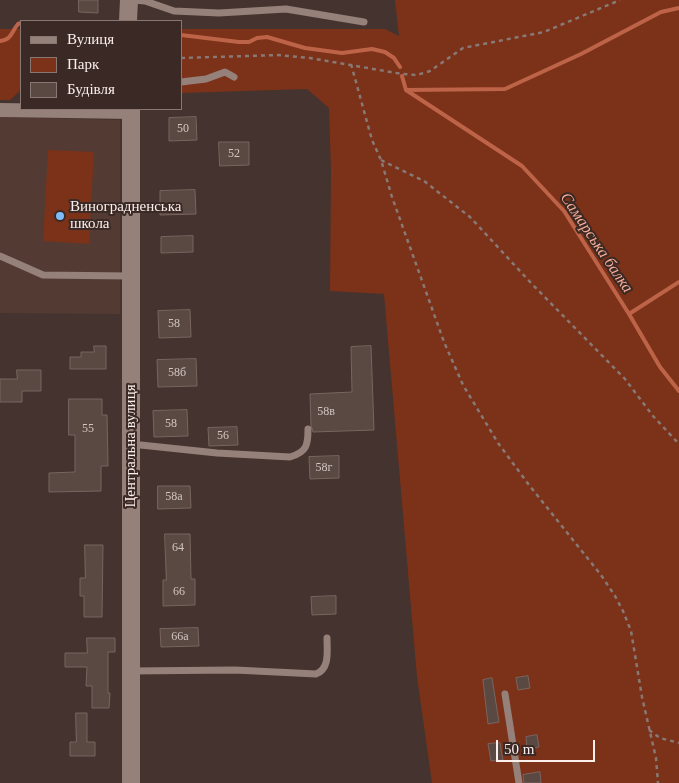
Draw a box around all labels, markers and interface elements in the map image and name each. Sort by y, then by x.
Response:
legend [20,20,182,110]
text: Вулиця [67,31,114,47]
text: Парк [67,56,99,72]
text: Будівля [67,81,115,97]
house number: 50 [177,122,189,136]
house number: 52 [228,147,240,161]
water label: Самарська балка [555,189,637,297]
place label: Виноградненська школа [70,198,181,233]
marker: Виноградненська школа [54,210,66,222]
house number: 58 [168,317,180,331]
house number: 58б [168,366,186,380]
street label: Центральна вулиця [122,384,140,508]
house number: 58в [317,405,335,419]
house number: 58 [165,417,177,431]
house number: 55 [82,422,94,436]
house number: 56 [217,429,229,443]
house number: 58г [316,461,332,475]
house number: 58а [165,490,183,504]
house number: 64 [172,541,184,555]
house number: 66 [173,585,185,599]
house number: 66а [171,630,189,644]
scale bar [499,730,598,762]
text: 50 m [504,741,534,757]

